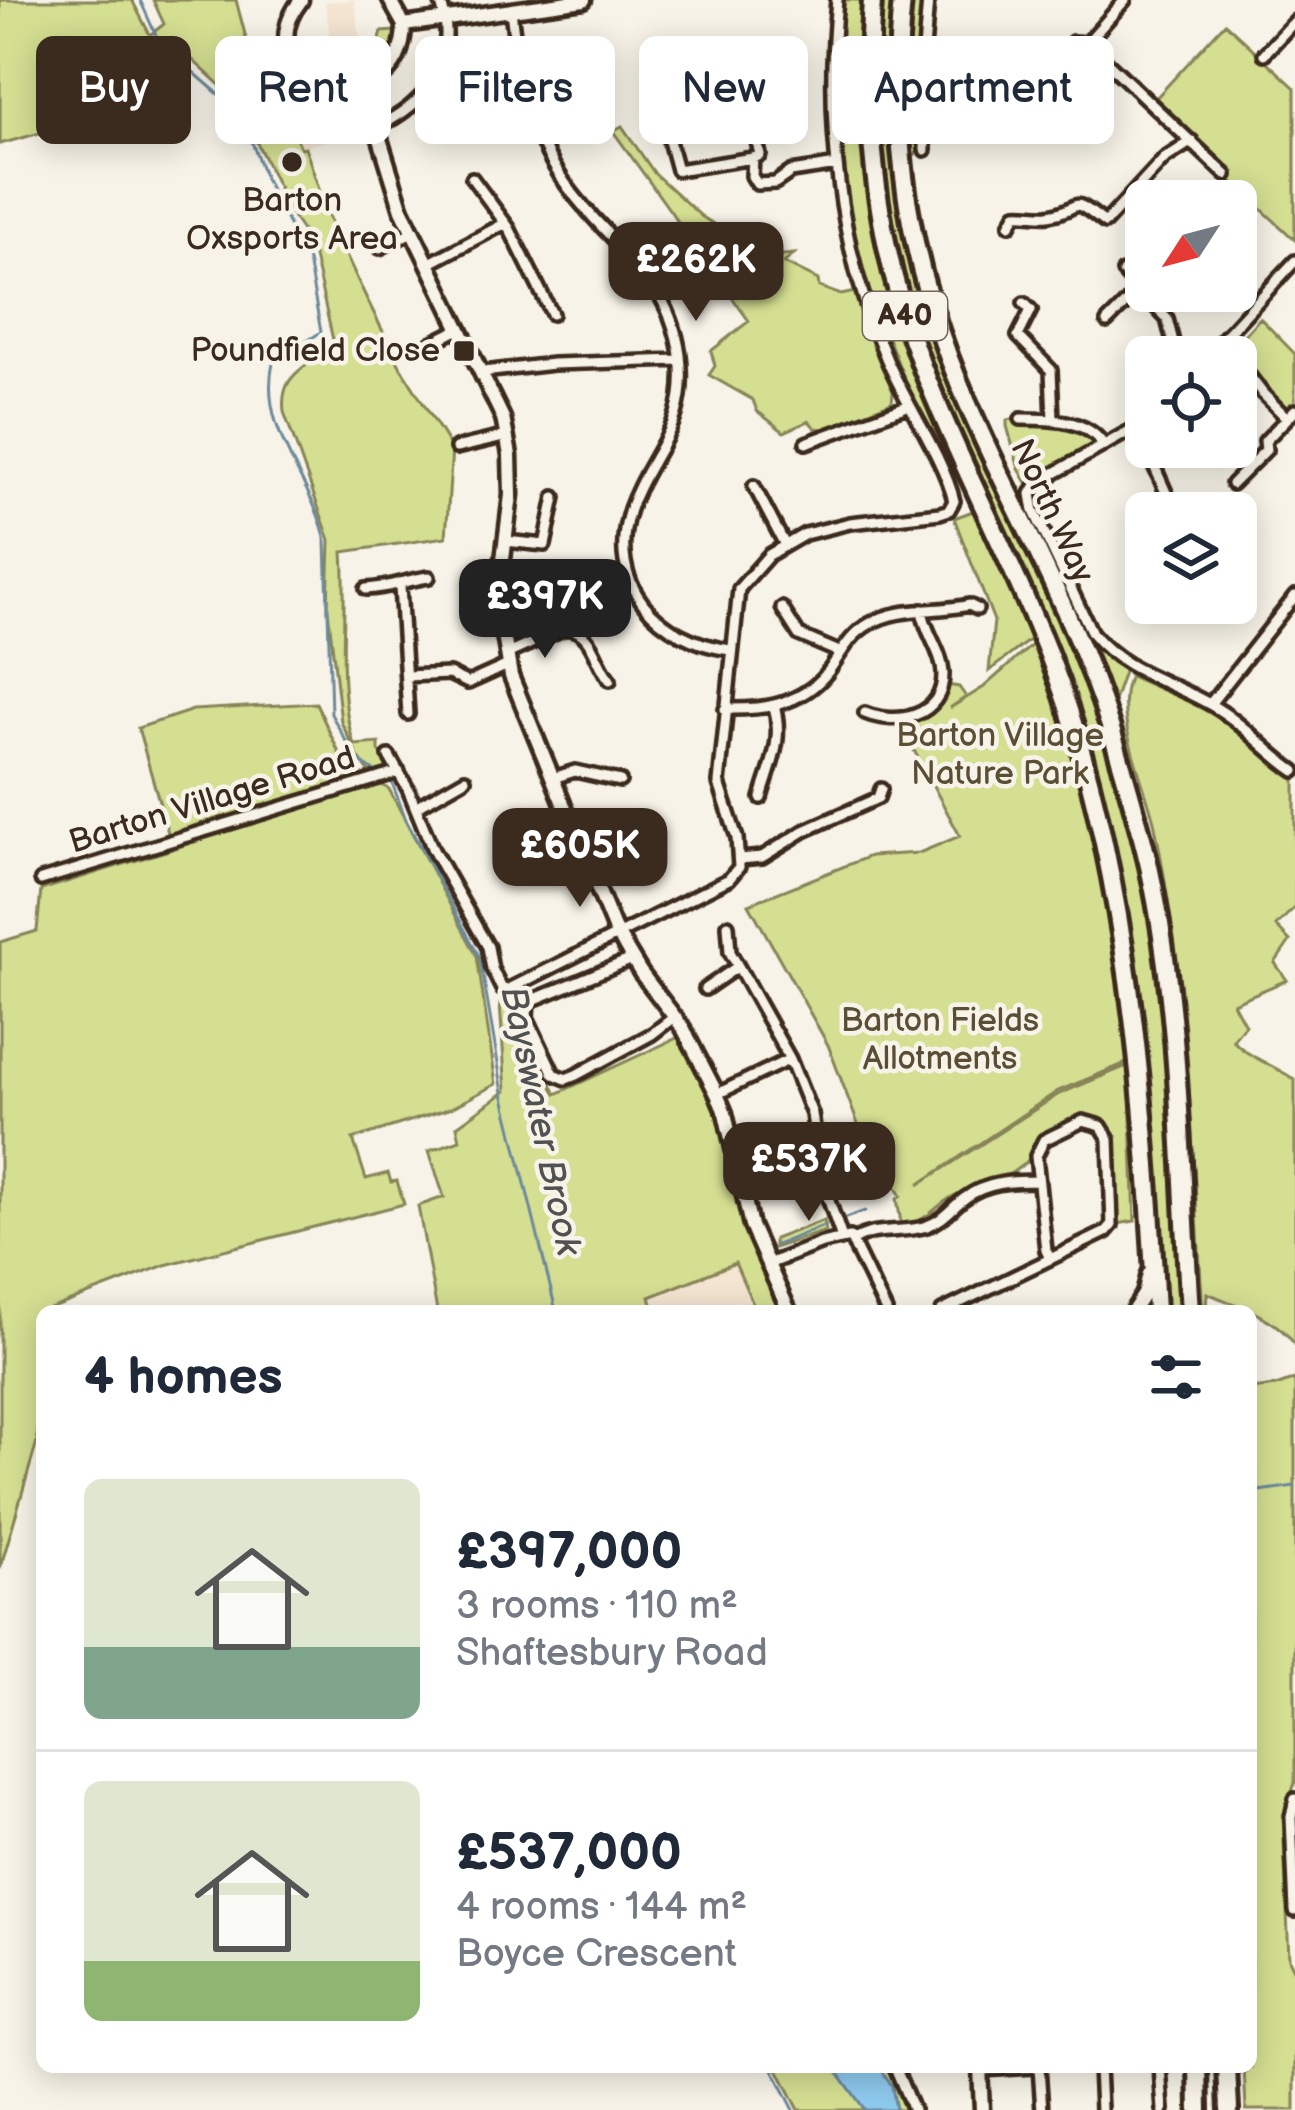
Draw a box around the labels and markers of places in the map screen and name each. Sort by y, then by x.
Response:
marker: Barton Oxsports Area [279,149,305,175]
place label: Barton Oxsports Area [186,181,398,259]
pin: £262K [612,222,780,324]
place label: Poundfield Close [190,331,440,371]
marker: Poundfield Close [451,338,477,364]
pin: £397K [461,559,629,661]
pin: £605K [496,808,664,910]
pin: £537K [725,1122,893,1224]

